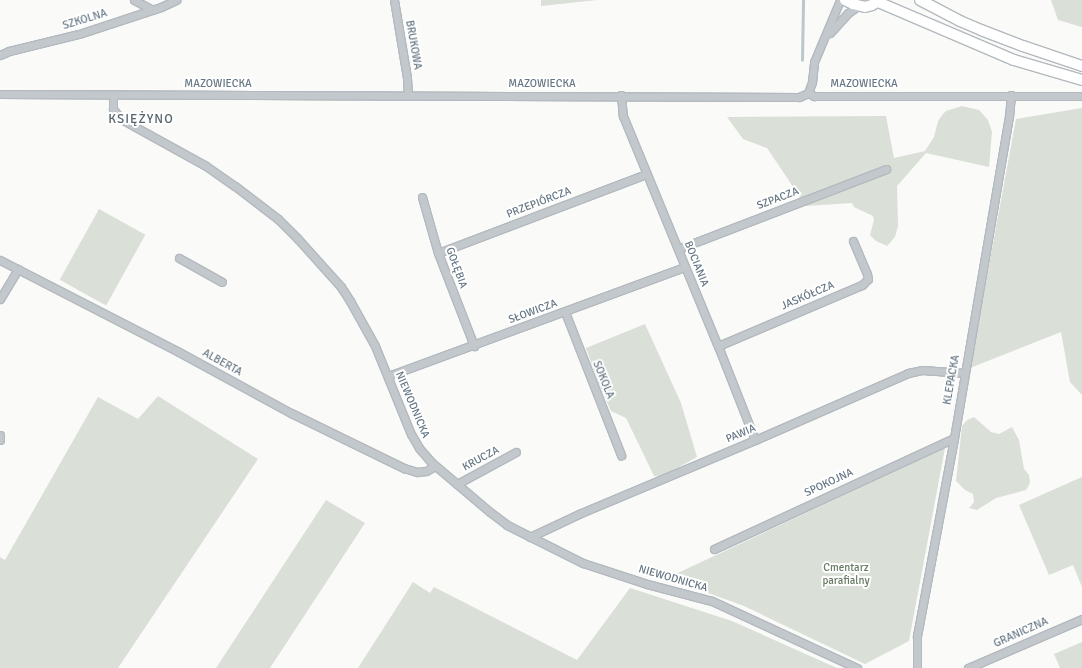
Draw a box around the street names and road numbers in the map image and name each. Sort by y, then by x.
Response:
street label: SZKOLNA [61,7,109,33]
street label: BRUKOWA [402,19,424,71]
street label: MAZOWIECKA [184,77,252,91]
street label: MAZOWIECKA [508,77,576,91]
street label: MAZOWIECKA [830,77,898,91]
street label: PRZEPIÓRCZA [505,185,573,221]
street label: SZPACZA [755,185,801,213]
street label: BOCIANIA [681,239,711,289]
street label: GOŁĘBIA [442,246,470,290]
street label: JASKÓŁCZA [780,279,836,313]
street label: SŁOWICZA [507,297,559,327]
street label: ALBERTA [200,347,244,379]
street label: KLEPACKA [941,354,963,406]
street label: SOKOLA [590,359,616,401]
street label: NIEWODNICKA [392,370,432,440]
street label: PAWIA [724,422,758,446]
street label: KRUCZA [460,444,502,474]
street label: SPOKOJNA [803,466,855,500]
street label: NIEWODNICKA [637,563,709,595]
street label: GRANICZNA [992,615,1050,651]

